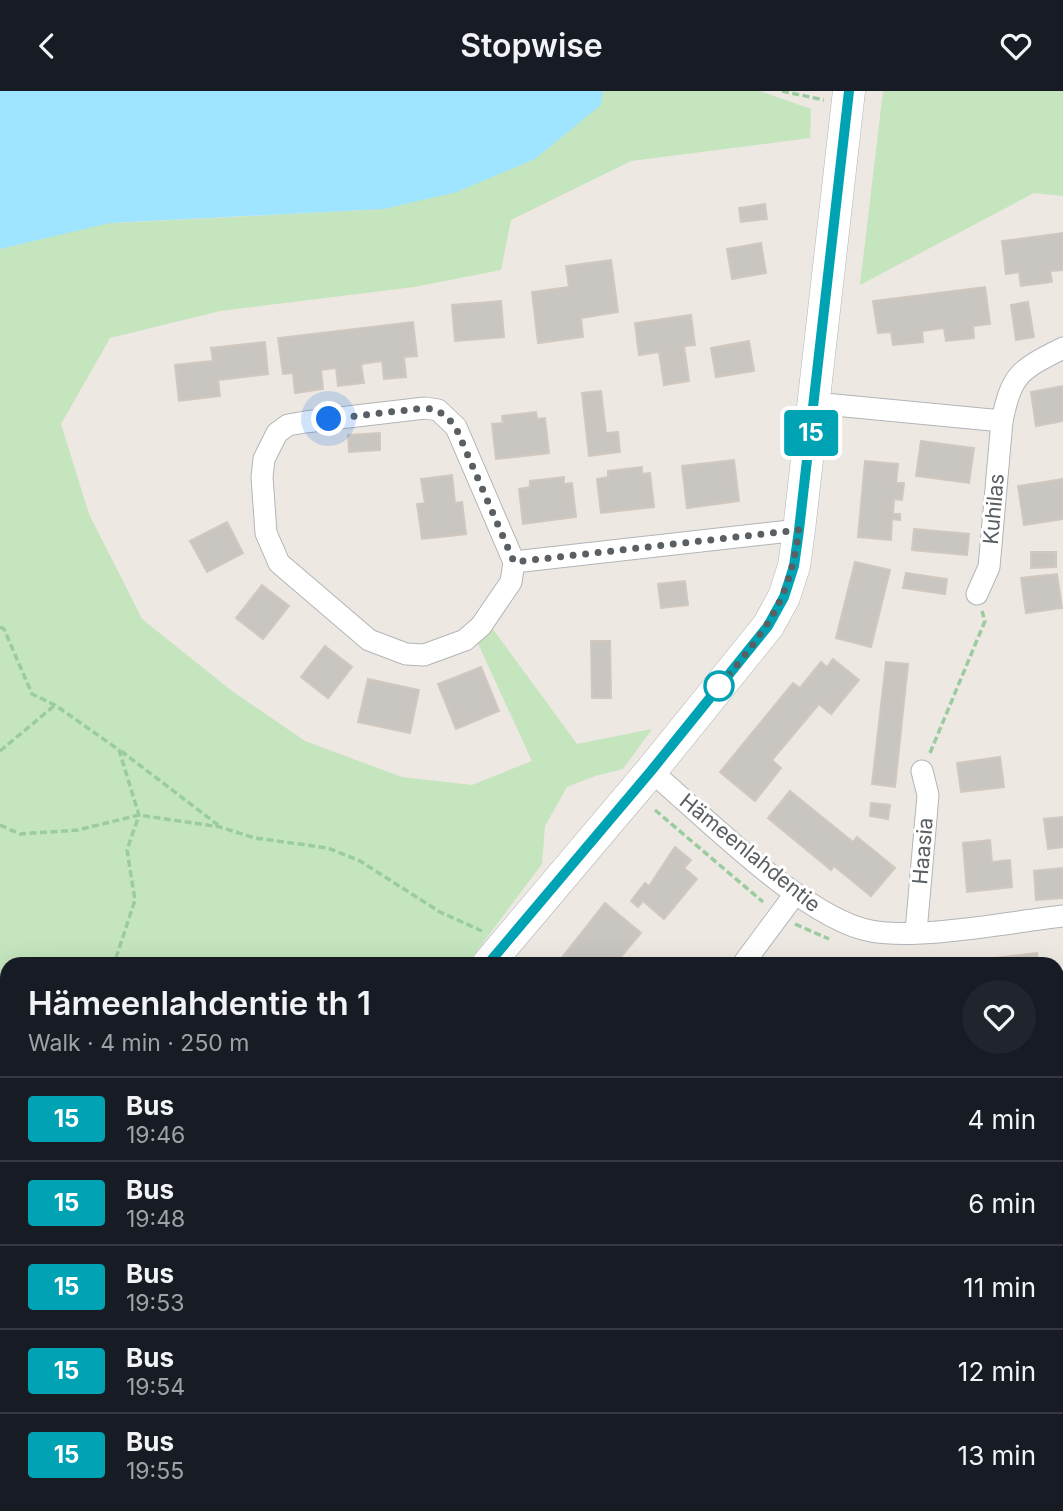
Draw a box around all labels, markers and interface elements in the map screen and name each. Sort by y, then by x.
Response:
text: Stopwise [460,26,603,65]
icon: back [28,27,66,65]
icon: heart [997,27,1035,65]
your location [311,401,346,436]
line badge: 15 [780,410,842,456]
text: 15 [798,418,824,447]
street label: Kuhilas [978,472,1009,546]
unlabelled marker [704,671,734,701]
street label: Hämeenlahdentie [675,788,826,917]
street label: Haasia [907,816,938,885]
button: heart [962,980,1036,1054]
text: Hämeenlahdentie th 1 [28,983,371,1023]
text: Walk · 4 min · 250 m [28,1029,250,1057]
text: Bus [126,1090,174,1121]
text: 15 [54,1104,79,1133]
text: 4 min [967,1104,1036,1135]
text: 19:46 [126,1121,185,1149]
text: Bus [126,1174,174,1205]
text: 15 [54,1188,79,1217]
text: 6 min [968,1188,1036,1219]
text: 19:48 [126,1205,185,1233]
text: Bus [126,1258,174,1289]
text: 15 [54,1272,79,1301]
text: 11 min [963,1272,1036,1303]
text: 19:53 [126,1289,184,1317]
text: Bus [126,1342,174,1373]
text: 15 [54,1356,79,1385]
text: 12 min [958,1356,1036,1387]
text: 19:54 [126,1373,185,1401]
text: Bus [126,1426,174,1457]
text: 15 [54,1440,79,1469]
text: 13 min [958,1440,1036,1471]
text: 19:55 [126,1457,184,1485]

